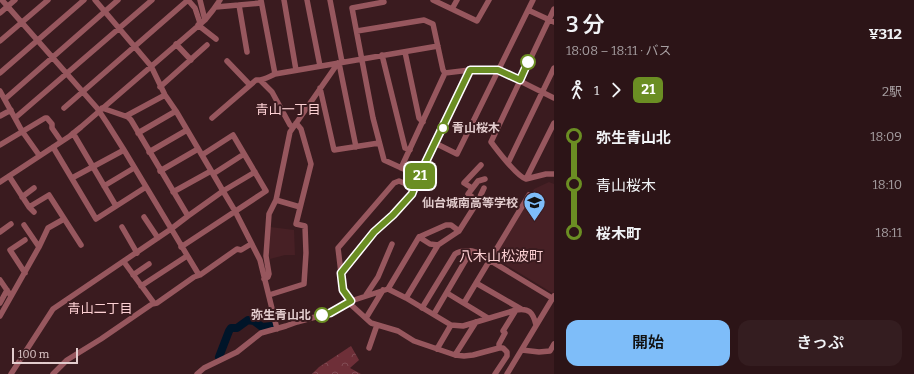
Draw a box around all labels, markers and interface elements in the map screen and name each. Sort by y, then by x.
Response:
text: 3 分 [566,11,605,38]
text: ¥312 [868,25,902,43]
text: 18:08 – 18:11 · バス [566,43,672,58]
unlabelled marker [520,54,536,70]
icon: walk [566,79,588,101]
icon: forward [605,79,627,101]
text: 21 [641,81,655,98]
text: 1 [594,83,599,98]
text: 2駅 [882,84,902,99]
district label: 青山一丁目 [255,102,321,117]
place label: 青山桜木 [452,121,500,135]
marker: 青山桜木 [437,122,449,134]
text: 弥生青山北 [596,129,671,147]
text: 18:09 [870,129,902,144]
line badge: 21 [402,163,438,189]
text: 21 [413,167,427,184]
text: 青山桜木 [596,177,656,195]
text: 18:10 [873,177,902,192]
school or university icon: 仙台城南高等学校 [521,190,547,223]
place label: 仙台城南高等学校 [422,196,518,210]
text: 桜木町 [596,225,641,243]
text: 18:11 [876,225,902,240]
district label: 八木山松波町 [459,248,543,265]
district label: 青山二丁目 [67,301,133,316]
marker: 弥生青山北 [314,307,330,323]
place label: 弥生青山北 [251,308,311,322]
button: 開始 [566,320,730,366]
button: きっぷ [738,320,902,366]
scale bar [12,346,78,365]
text: 100 m [18,348,49,361]

